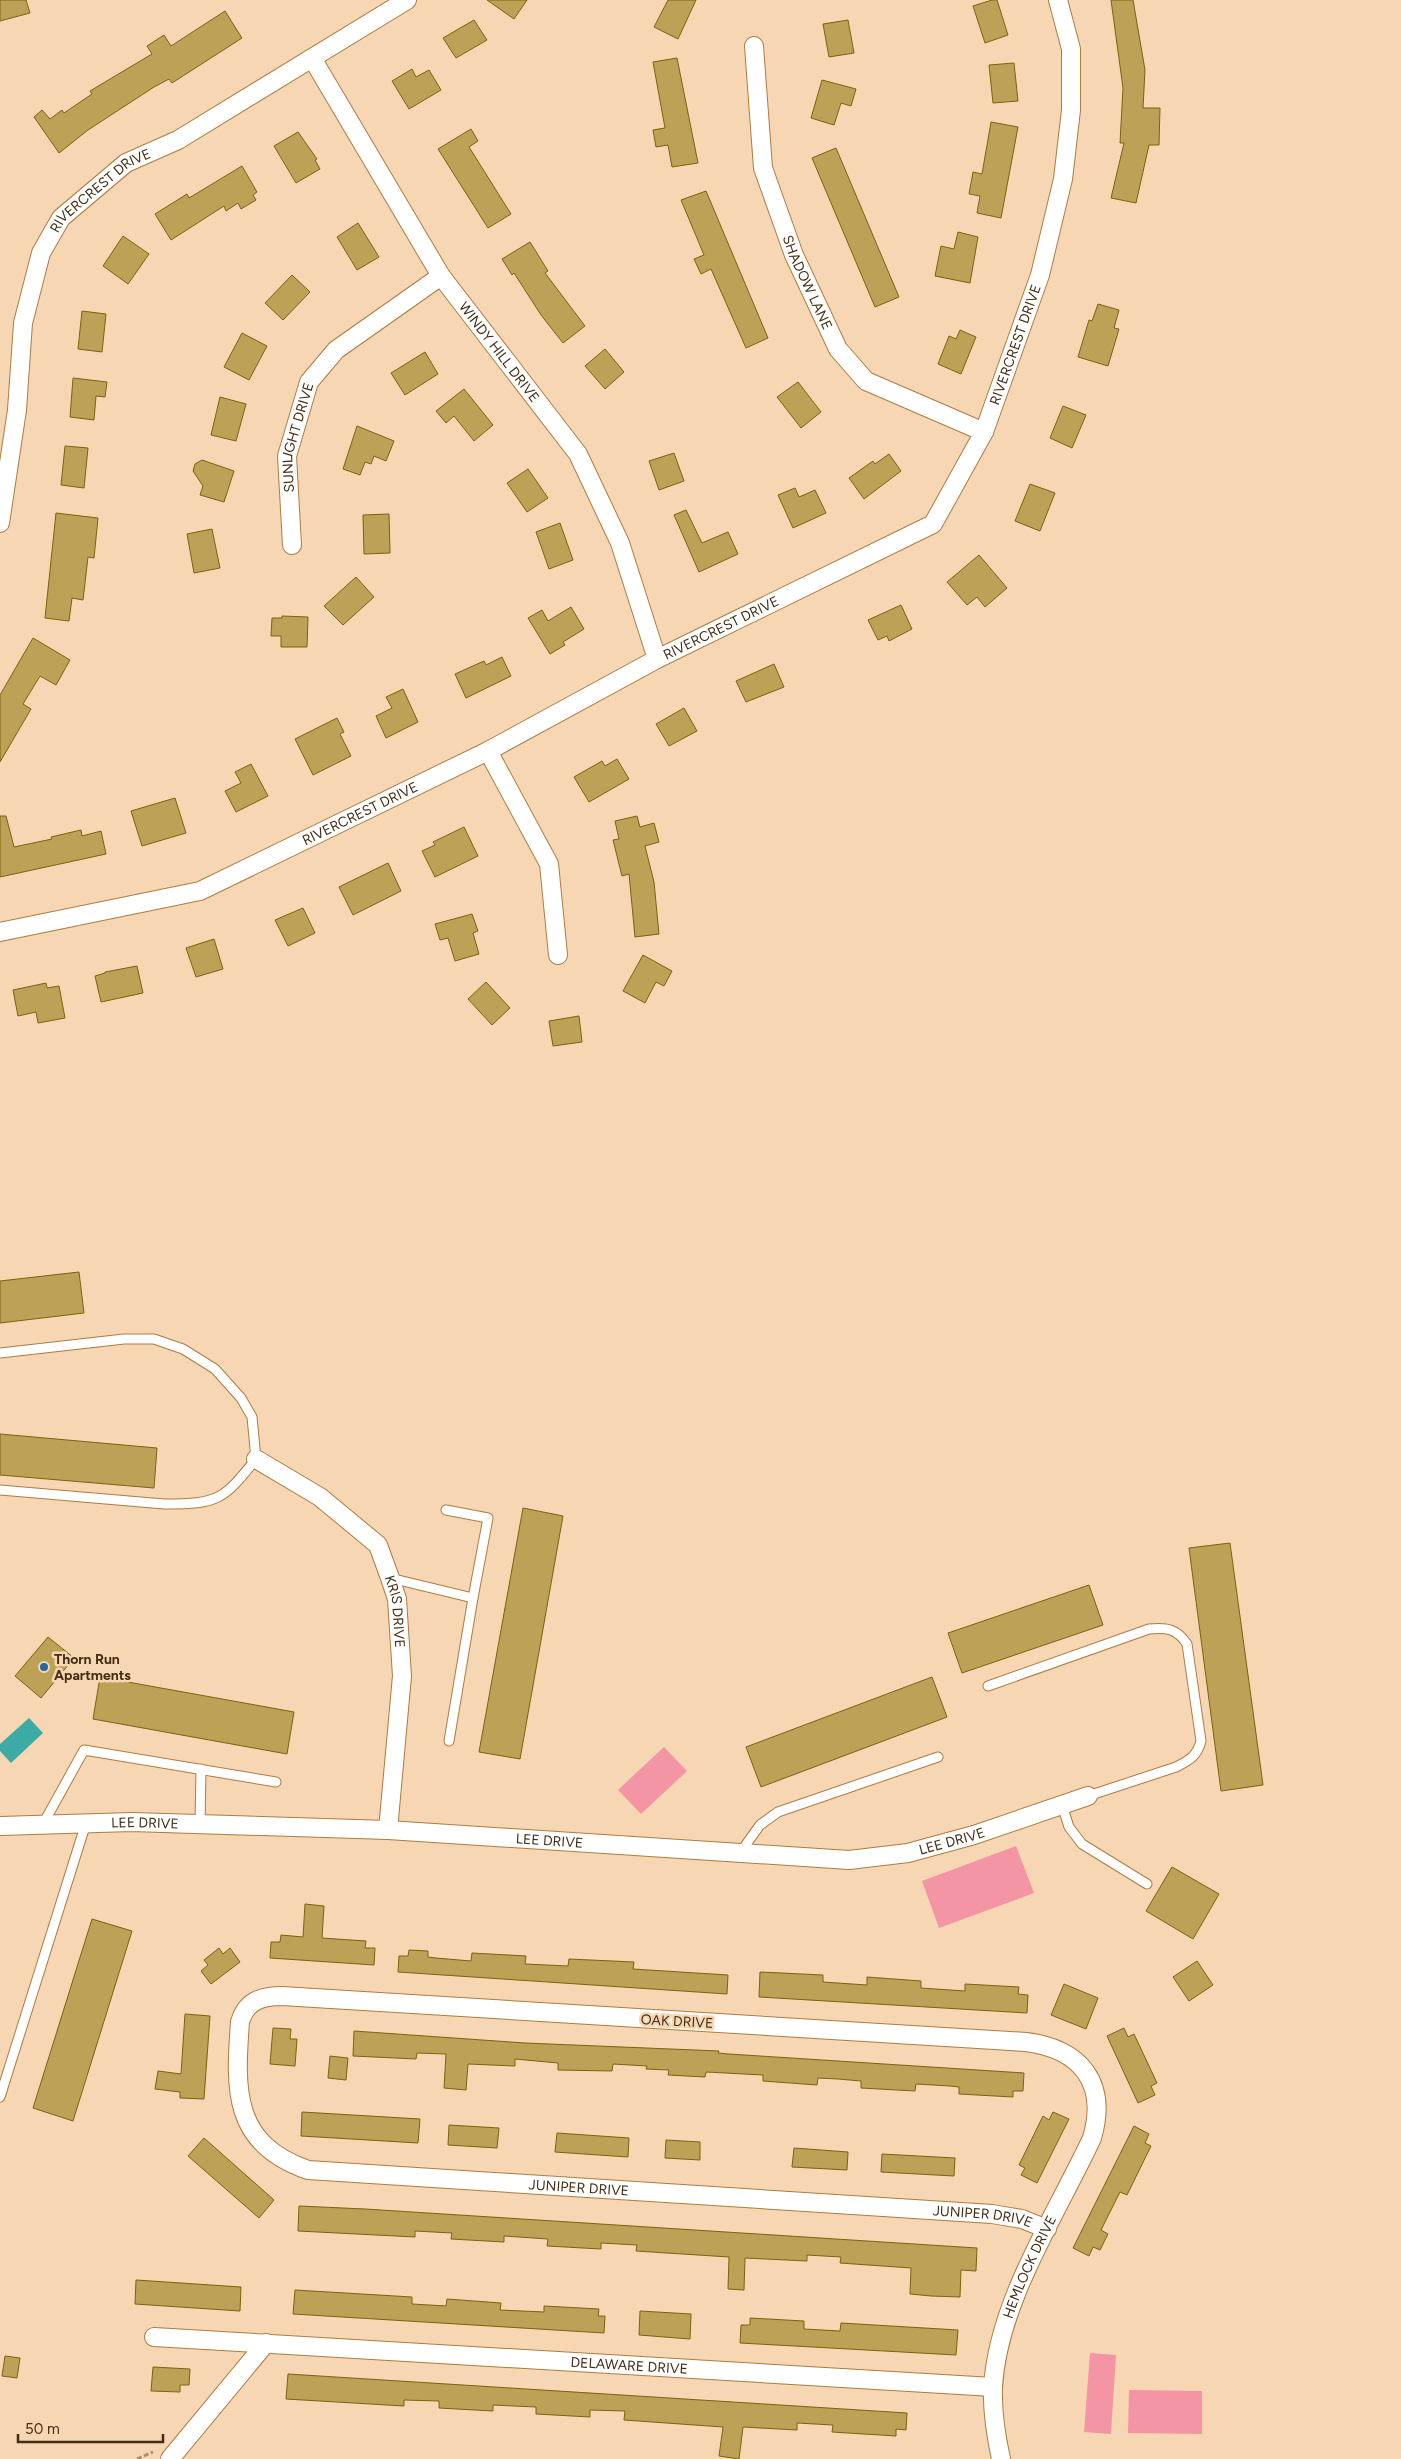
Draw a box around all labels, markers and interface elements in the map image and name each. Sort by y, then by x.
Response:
street label: RIVERCREST DRIVE [46,145,153,236]
street label: SHADOW LANE [779,233,836,332]
street label: RIVERCREST DRIVE [986,282,1045,407]
street label: WINDY HILL DRIVE [455,299,543,406]
street label: SUNLIGHT DRIVE [279,381,317,493]
street label: RIVERCREST DRIVE [661,593,782,664]
street label: RIVERCREST DRIVE [300,778,421,849]
street label: KRIS DRIVE [381,1573,408,1648]
place label: Thorn Run Apartments [54,1651,131,1684]
marker: Thorn Run Apartments [38,1661,50,1673]
street label: LEE DRIVE [111,1814,179,1832]
street label: LEE DRIVE [917,1824,987,1859]
street label: LEE DRIVE [515,1830,584,1852]
street label: OAK DRIVE [640,2011,714,2032]
street label: JUNIPER DRIVE [528,2176,629,2200]
street label: JUNIPER DRIVE [932,2202,1035,2231]
street label: HEMLOCK DRIVE [1000,2213,1060,2321]
street label: DELAWARE DRIVE [570,2354,688,2378]
scale bar [18,2412,162,2444]
text: 50 m [25,2420,60,2438]

